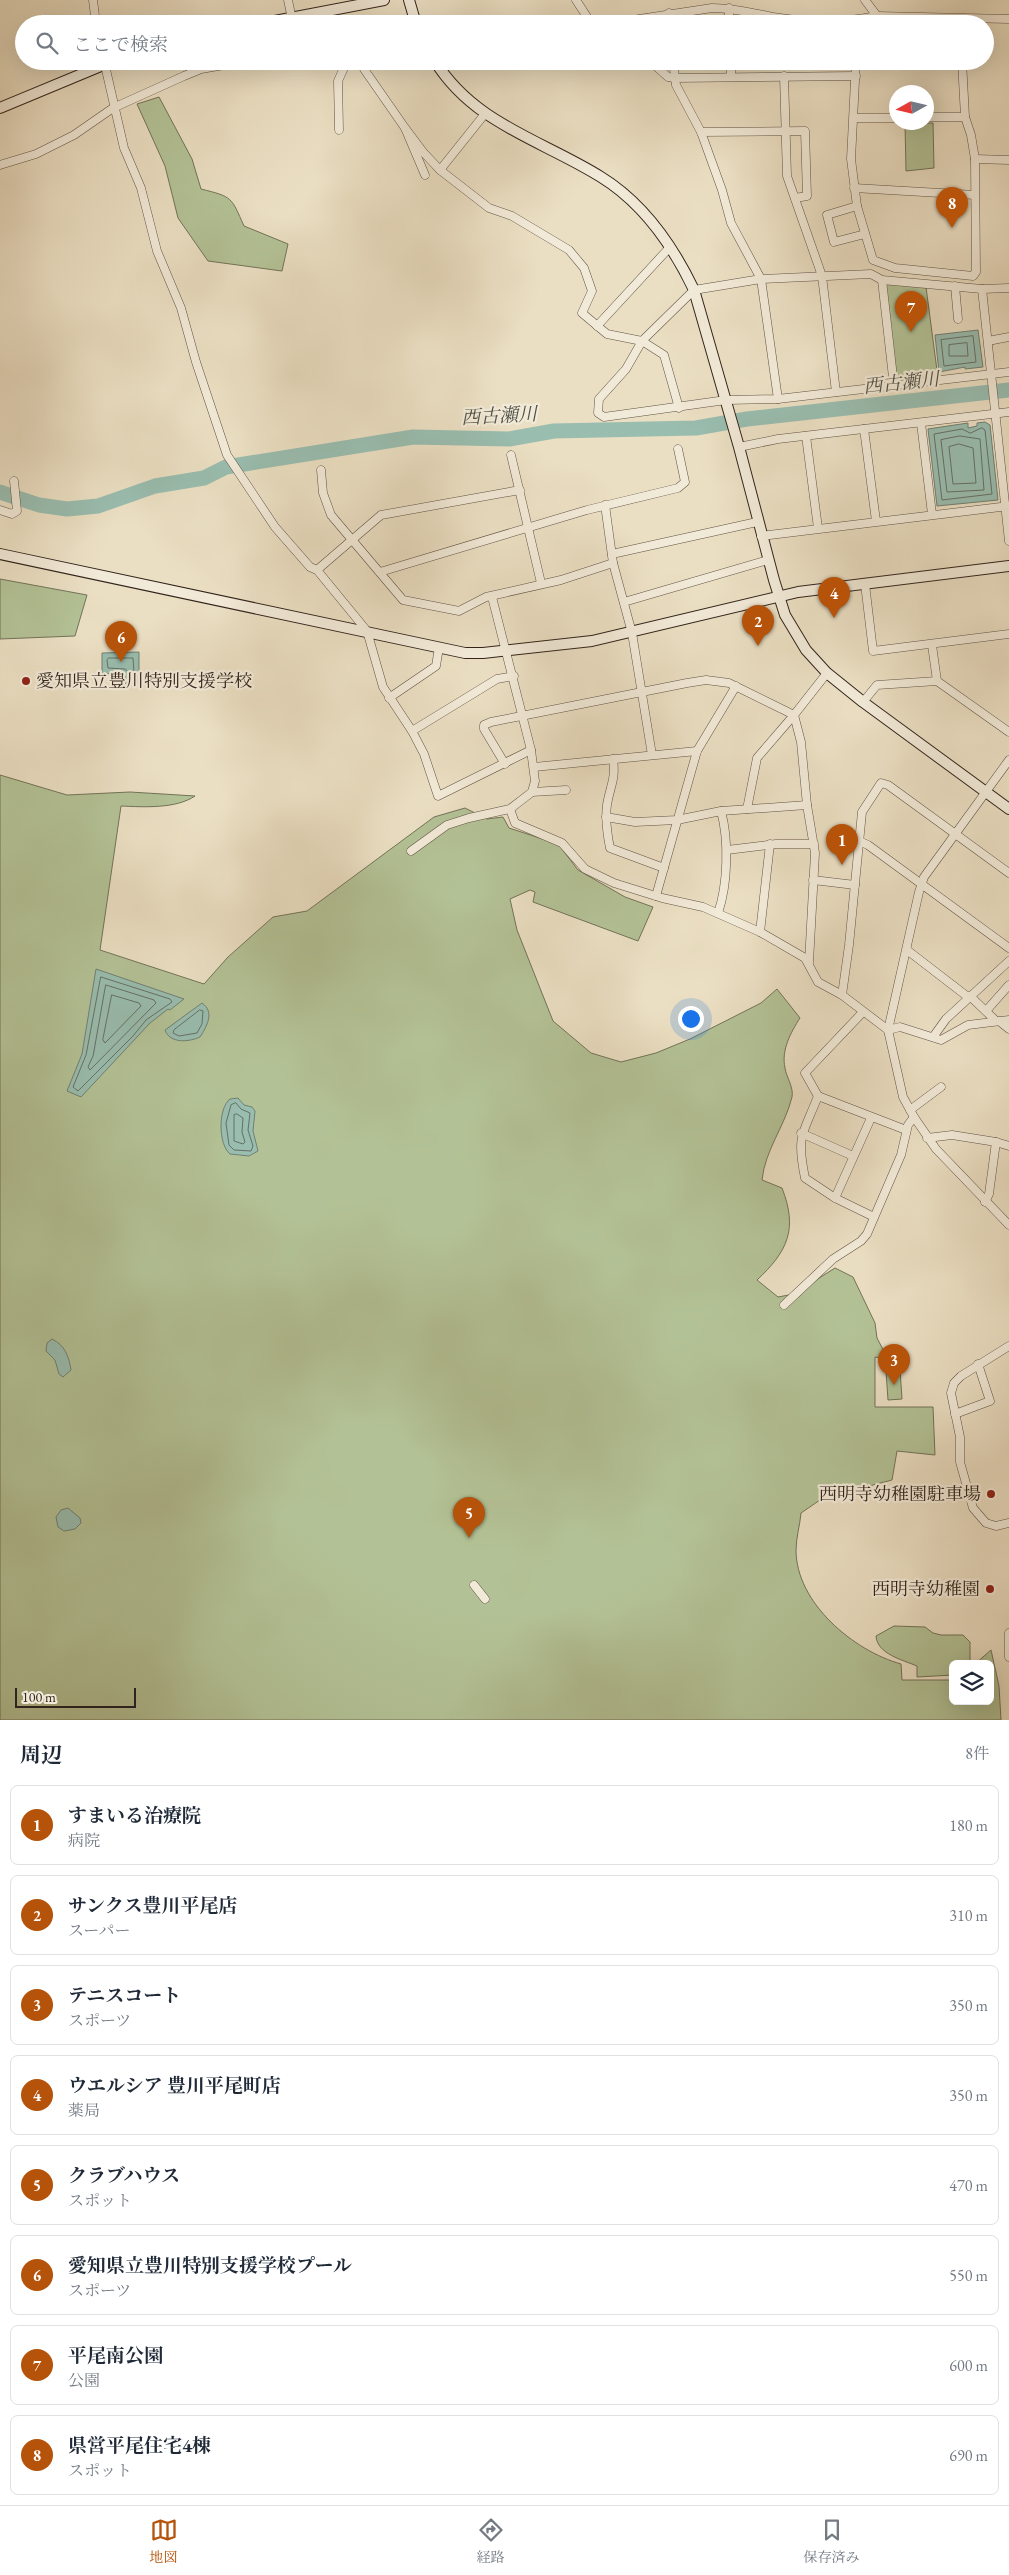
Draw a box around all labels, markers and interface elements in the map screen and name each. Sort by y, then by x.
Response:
search box [15,15,994,70]
icon: search [33,29,61,57]
text: ここで検索 [73,32,168,57]
north arrow [889,85,934,130]
pin: 8 [936,187,968,228]
pin: 7 [895,291,927,332]
water label: 西古瀬川 [862,366,942,399]
water label: 西古瀬川 [460,401,540,430]
pin: 4 [818,577,850,618]
pin: 2 [742,605,774,646]
pin: 6 [105,621,137,662]
place label: 愛知県立豊川特別支援学校 [36,669,252,692]
marker: 愛知県立豊川特別支援学校 [20,675,32,687]
pin: 1 [826,824,858,865]
your location [678,1006,704,1032]
pin: 3 [878,1344,910,1385]
place label: 西明寺幼稚園駐車場 [819,1482,981,1505]
marker: 西明寺幼稚園駐車場 [985,1488,997,1500]
pin: 5 [453,1497,485,1538]
place label: 西明寺幼稚園 [872,1577,980,1600]
marker: 西明寺幼稚園 [984,1583,996,1595]
map controls [949,1660,994,1705]
button: layers [949,1660,994,1705]
scale bar [15,1685,136,1708]
text: 100 m [22,1688,56,1706]
text: 周辺 [20,1741,62,1768]
text: 8件 [965,1743,989,1764]
text: すまいる治療院 [68,1803,201,1828]
text: 1 [33,1815,41,1836]
text: 180 m [949,1815,988,1836]
text: 病院 [68,1830,100,1851]
text: サンクス豊川平尾店 [68,1893,237,1918]
text: 2 [33,1905,41,1926]
text: 310 m [949,1905,988,1926]
text: スーパー [68,1920,130,1941]
text: テニスコート [68,1983,181,2008]
text: 3 [33,1995,41,2016]
text: 350 m [949,1995,988,2016]
text: スポーツ [68,2010,131,2031]
text: ウエルシア 豊川平尾町店 [68,2073,281,2098]
text: 4 [33,2085,41,2106]
text: 350 m [949,2085,988,2106]
text: 薬局 [68,2100,100,2121]
text: クラブハウス [68,2163,180,2188]
text: 5 [33,2175,41,2196]
text: 470 m [949,2175,988,2196]
text: スポット [68,2190,132,2211]
text: 愛知県立豊川特別支援学校プール [68,2253,352,2278]
text: 6 [33,2265,41,2286]
text: 550 m [949,2265,988,2286]
text: スポーツ [68,2280,131,2301]
text: 平尾南公園 [68,2343,163,2368]
text: 7 [33,2355,41,2376]
text: 600 m [949,2355,988,2376]
text: 公園 [68,2370,100,2391]
text: 県営平尾住宅4棟 [68,2433,211,2458]
text: 8 [33,2445,41,2466]
text: 690 m [949,2445,988,2466]
text: スポット [68,2460,132,2481]
tab: 地図 [150,2516,178,2566]
tab: 経路 [477,2516,505,2566]
tab: 保存済み [804,2516,860,2566]

